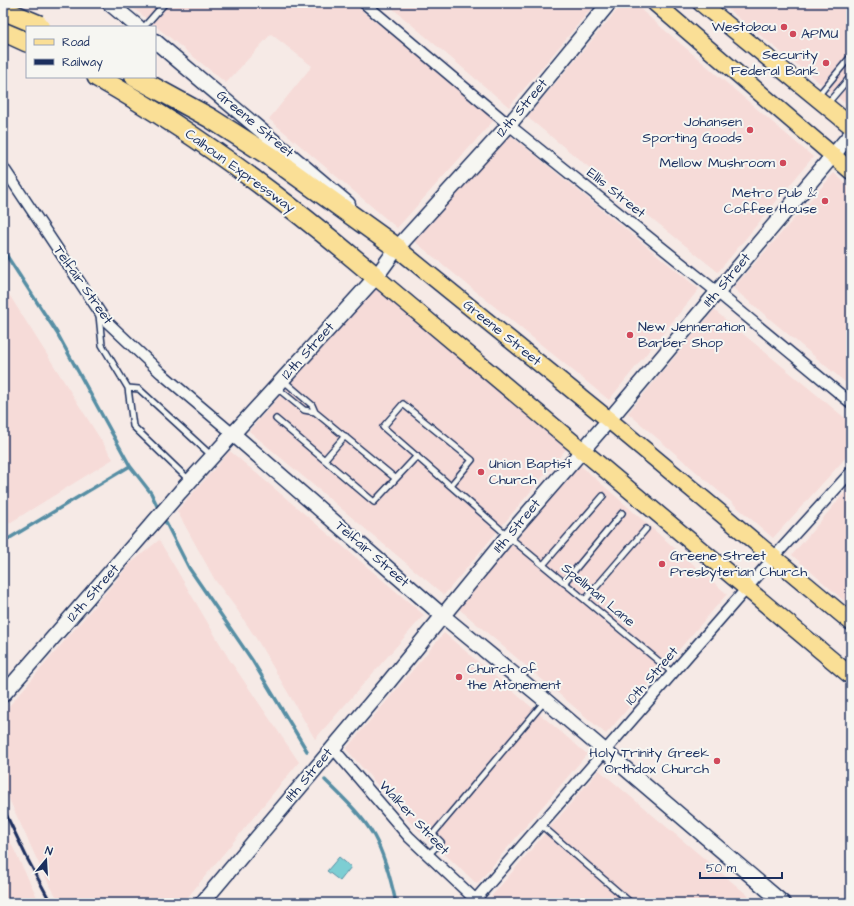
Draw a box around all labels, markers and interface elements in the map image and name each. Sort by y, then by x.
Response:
place label: Westobou [712,17,776,37]
marker: Westobou [779,22,789,32]
place label: APMU [801,24,838,44]
legend [26,26,156,78]
marker: APMU [788,29,798,39]
text: Road [62,34,90,51]
place label: Security Federal Bank [731,45,818,81]
text: Railway [62,54,103,72]
marker: Security Federal Bank [821,58,831,68]
street label: 12th Street [491,74,553,142]
street label: Greene Street [212,86,298,163]
place label: Johansen Sporting Goods [642,112,742,148]
street label: Calhoun Expressway [181,124,299,218]
marker: Johansen Sporting Goods [745,125,755,135]
place label: Mellow Mushroom [660,153,775,173]
marker: Mellow Mushroom [778,158,788,168]
street label: Ellis Street [582,163,650,223]
place label: Metro Pub & Coffee House [724,183,818,219]
marker: Metro Pub & Coffee House [820,196,830,206]
street label: Telfair Street [48,241,118,329]
street label: 11th Street [698,248,756,311]
street label: Greene Street [458,295,546,371]
place label: New Jenneration Barber Shop [638,317,745,353]
street label: 12th Street [277,318,339,384]
marker: New Jenneration Barber Shop [625,330,635,340]
place label: Union Baptist Church [489,454,572,490]
marker: Union Baptist Church [476,467,486,477]
street label: 11th Street [488,494,546,557]
street label: Telfair Street [331,516,414,592]
place label: Greene Street Presbyterian Church [670,546,807,582]
street label: Spellman Lane [557,558,640,632]
street label: 12th Street [62,559,124,626]
marker: Greene Street Presbyterian Church [657,559,667,569]
street label: 10th Street [621,642,683,710]
place label: Church of the Atonement [467,659,561,695]
marker: Church of the Atonement [454,672,464,682]
street label: 11th Street [280,743,338,806]
place label: Holy Trinity Greek Orthdox Church [589,743,709,779]
marker: Holy Trinity Greek Orthdox Church [712,756,722,766]
street label: Walker Street [374,776,454,860]
north arrow [26,840,66,880]
text: N [43,843,55,859]
scale bar [700,854,782,880]
text: 50 m [706,860,737,877]

